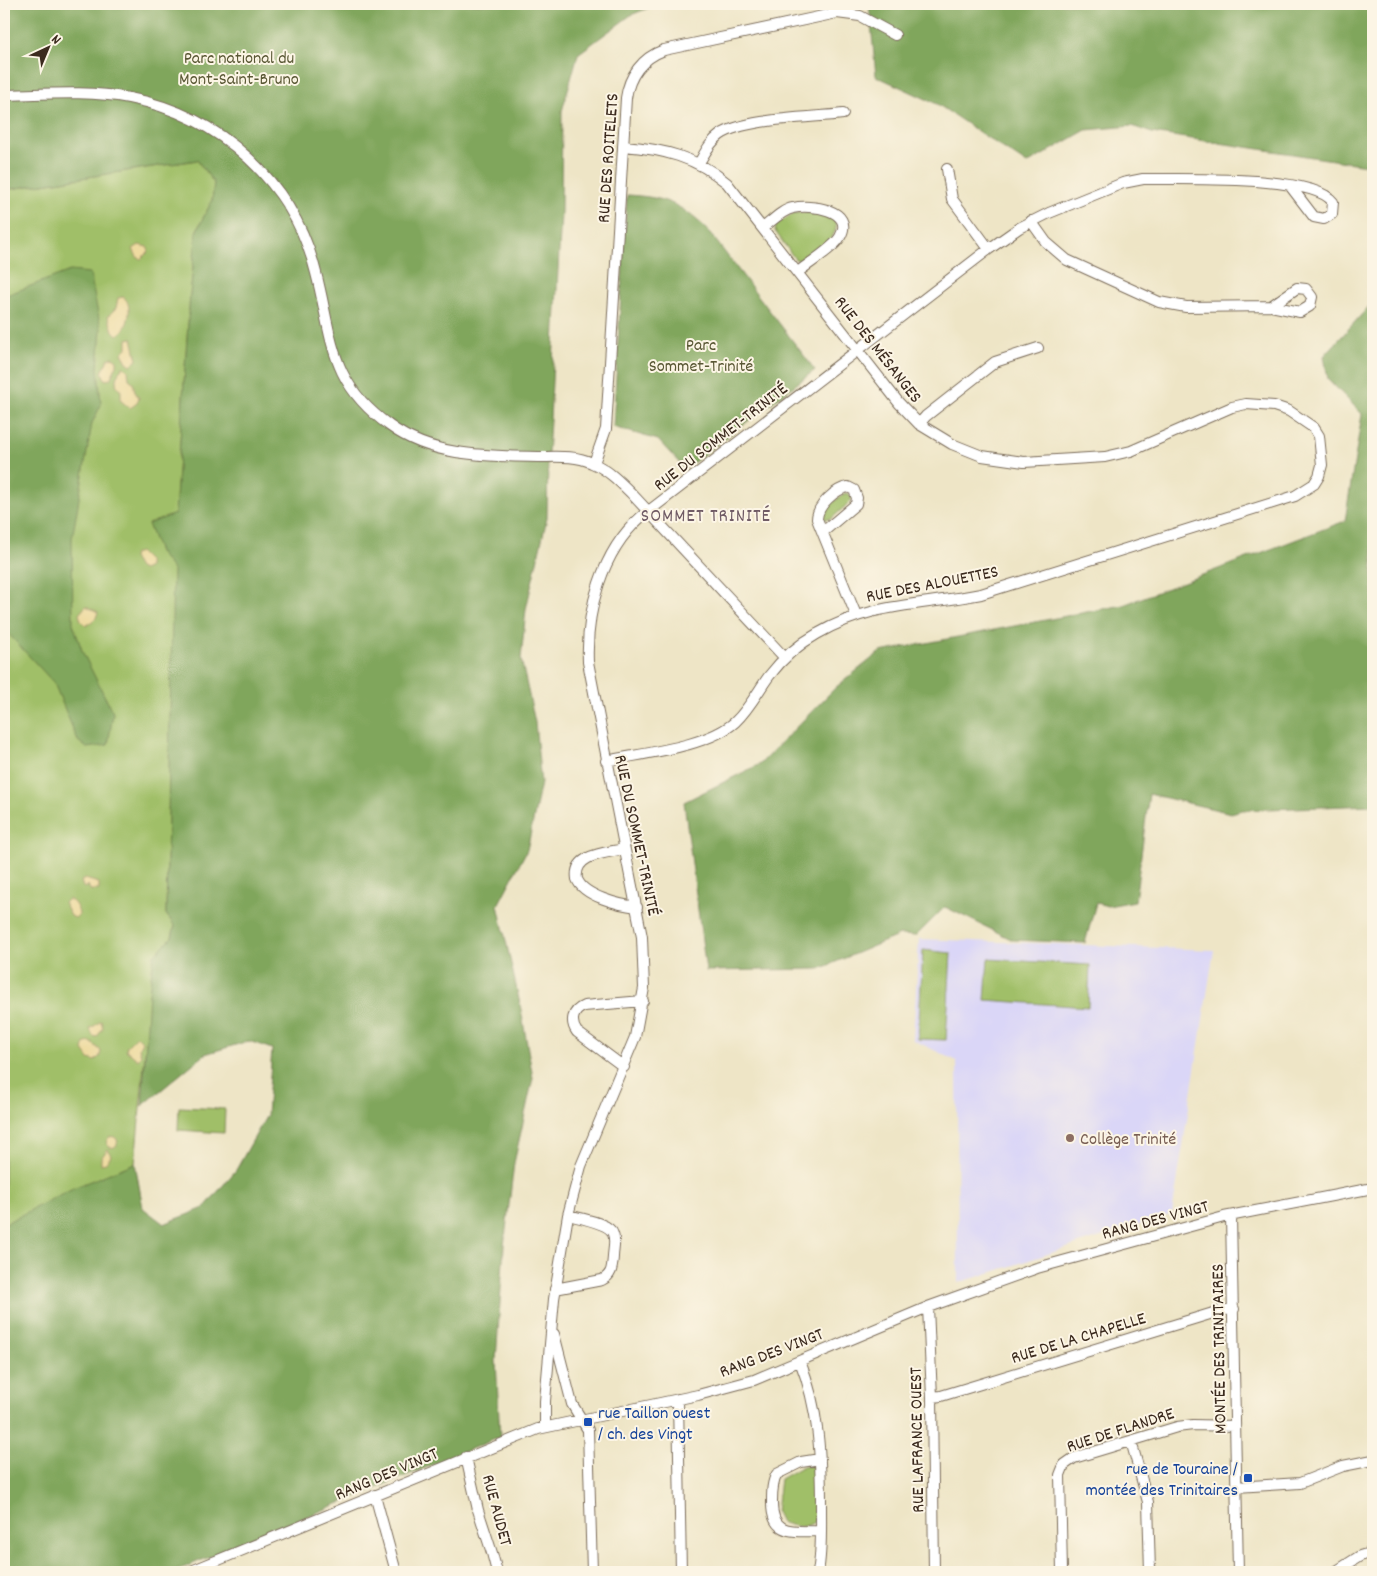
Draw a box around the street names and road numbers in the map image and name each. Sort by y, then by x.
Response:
street label: RUE DES ROITELETS [592,92,627,224]
street label: RUE DES MÉSANGES [827,292,927,409]
street label: RUE DU SOMMET-TRINITÉ [649,378,794,498]
street label: RUE DES ALOUETTES [864,560,1001,611]
street label: RUE DU SOMMET-TRINITÉ [606,753,665,918]
street label: RANG DES VINGT [1099,1195,1212,1248]
street label: MONTÉE DES TRINITAIRES [1207,1263,1234,1434]
street label: RUE DE LA CHAPELLE [1008,1307,1149,1372]
street label: RANG DES VINGT [716,1323,828,1386]
street label: RUE LAFRANCE OUEST [905,1367,932,1513]
street label: RUE DE FLANDRE [1064,1402,1178,1461]
street label: RANG DES VINGT [332,1442,442,1508]
street label: RUE AUDET [474,1472,517,1549]

